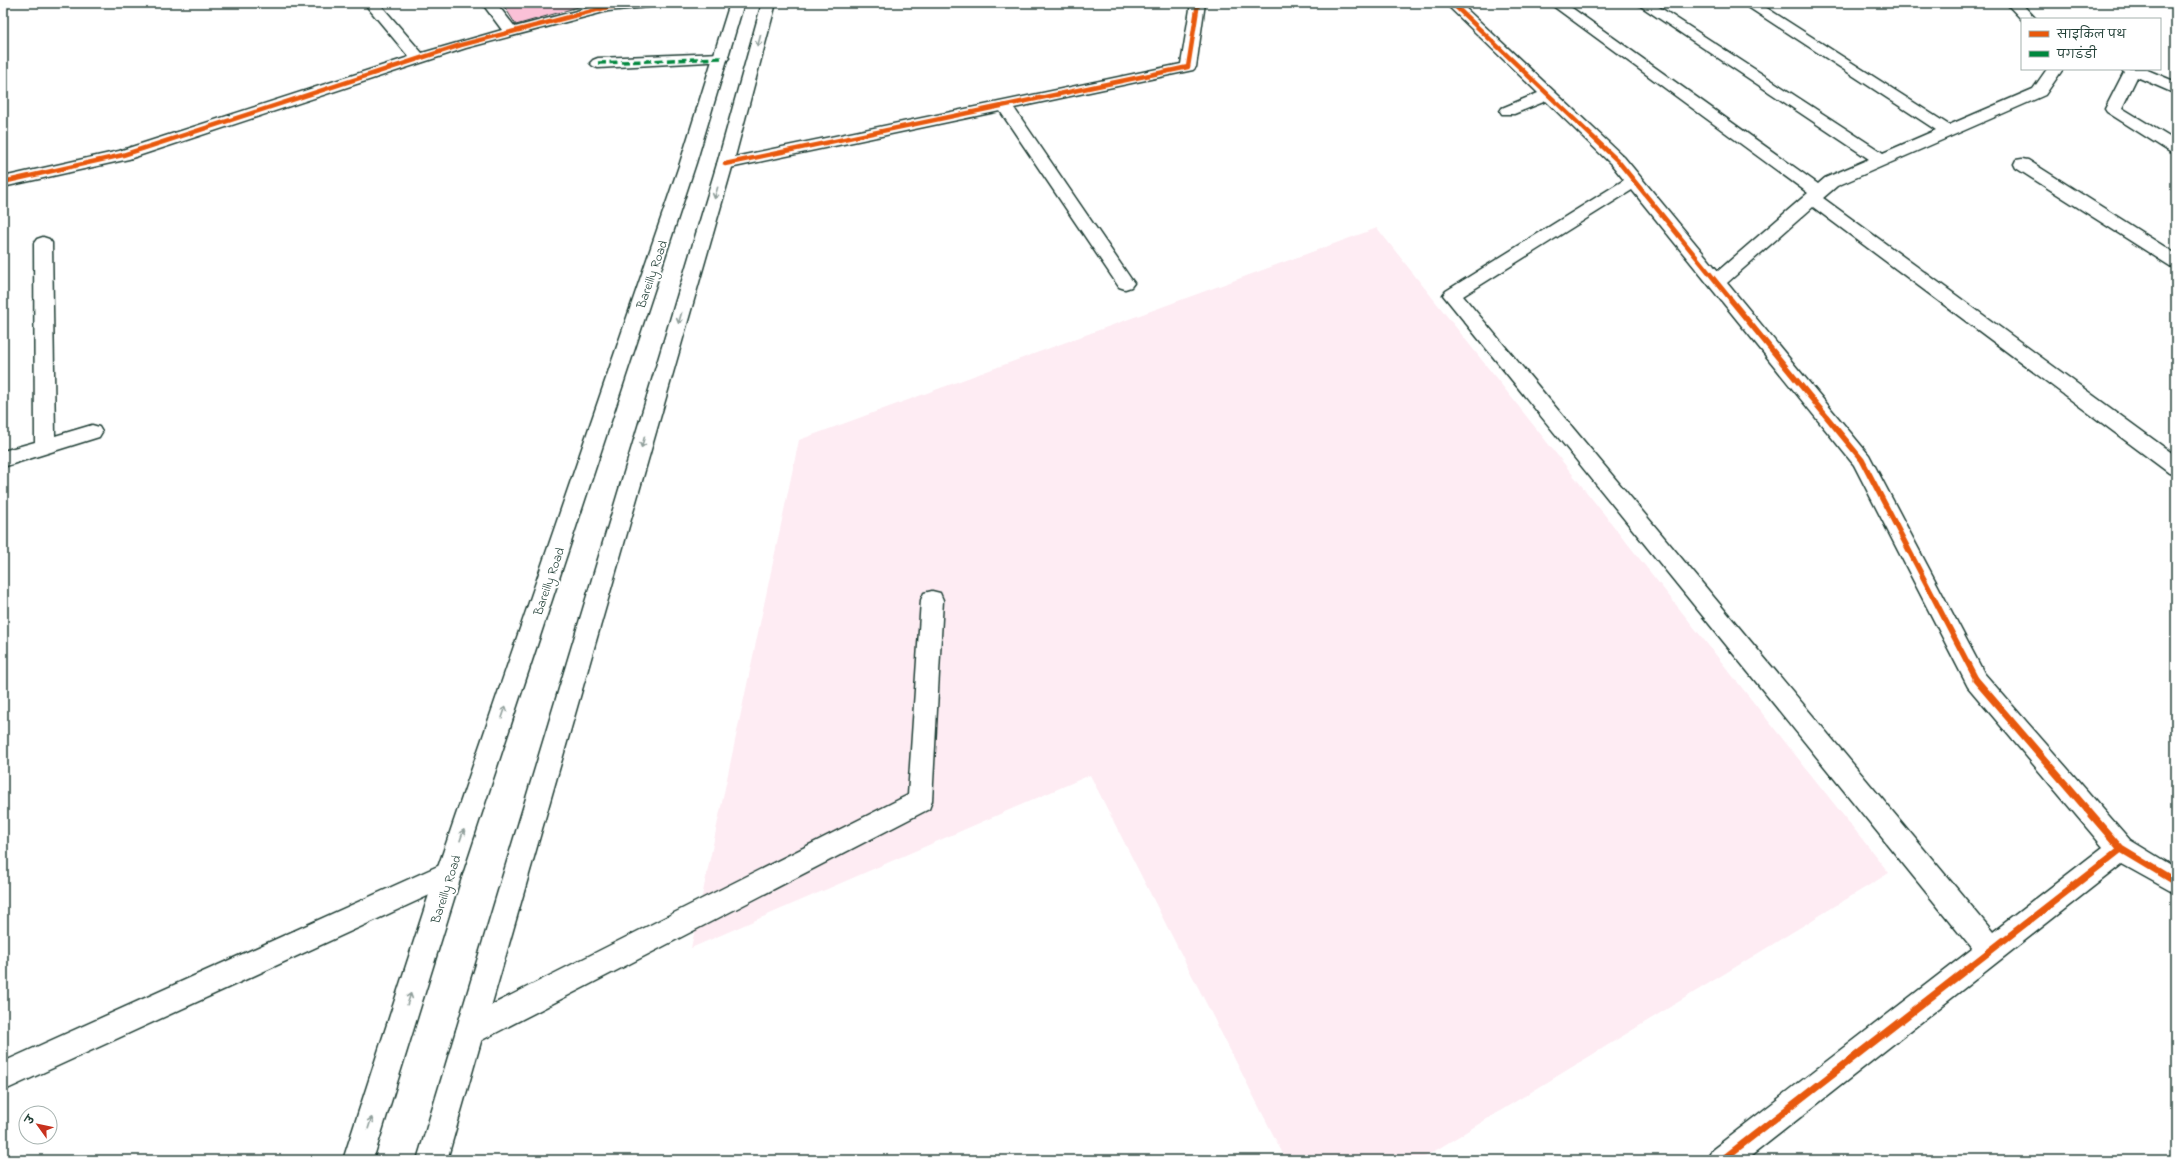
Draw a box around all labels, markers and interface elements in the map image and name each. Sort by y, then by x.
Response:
legend [2021,18,2161,70]
text: साइकिल पथ [2056,25,2127,44]
one-way arrow [755,34,762,47]
text: पगडंडी [2056,45,2098,64]
one-way arrow [712,186,719,199]
street label: Bareilly Road [632,237,674,312]
one-way arrow [676,311,683,324]
one-way arrow [639,435,646,448]
street label: Bareilly Road [529,544,571,619]
one-way arrow [500,707,508,719]
one-way arrow [459,829,466,842]
street label: Bareilly Road [426,852,468,927]
one-way arrow [406,993,413,1006]
north arrow [18,1105,58,1145]
text: उ [21,1111,40,1128]
one-way arrow [366,1117,374,1129]

